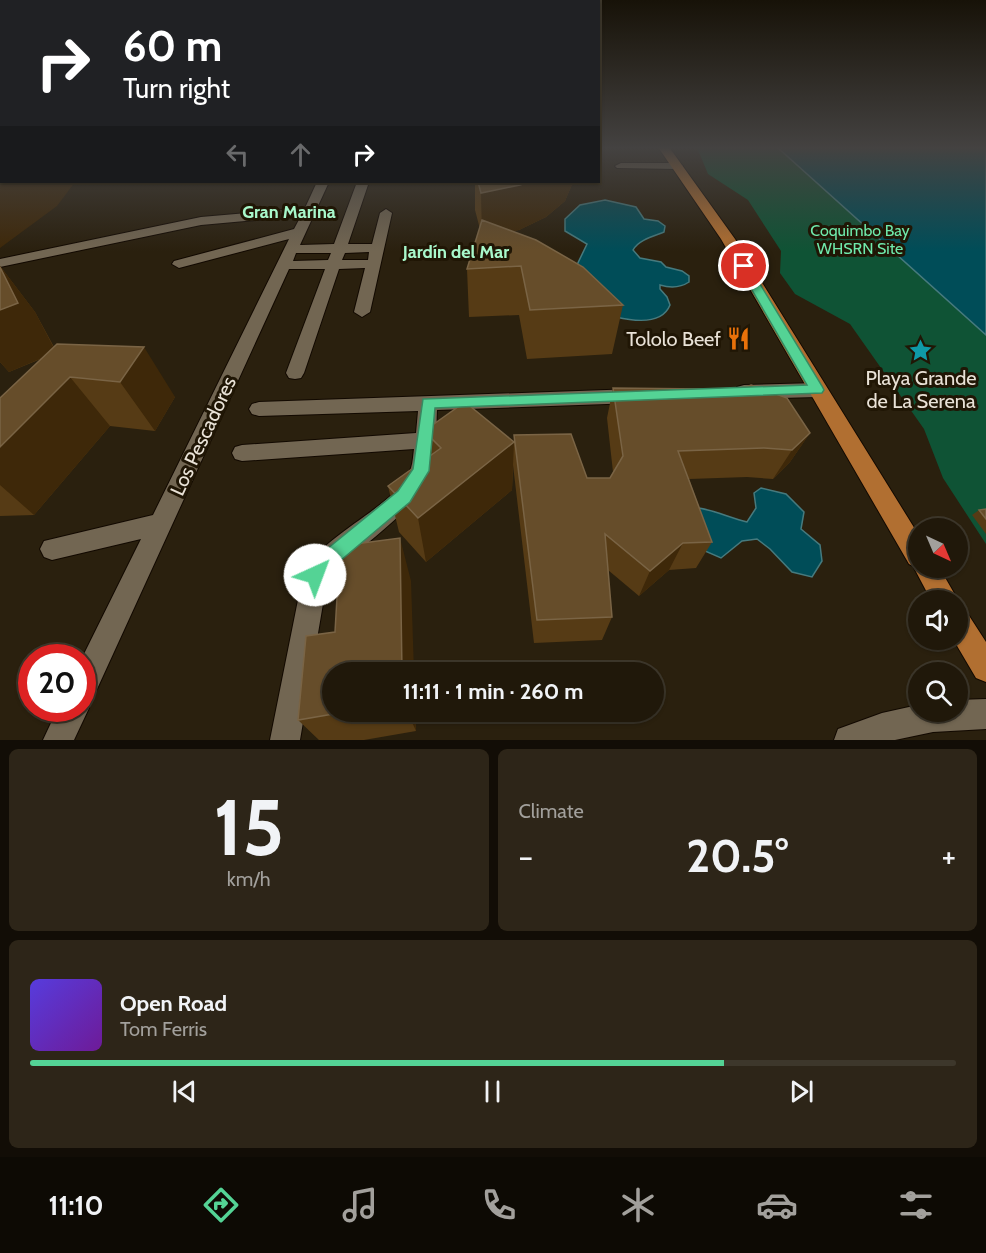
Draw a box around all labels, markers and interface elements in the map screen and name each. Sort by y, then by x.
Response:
text: 60 m [123,20,222,72]
icon: right [24,24,102,102]
text: Turn right [123,72,230,105]
icon: left [221,138,254,171]
icon: ahead [284,138,317,171]
icon: right [347,138,380,171]
district label: Gran Marina [242,201,336,223]
park label: Coquimbo Bay WHSRN Site [810,221,910,258]
pin [718,240,769,291]
district label: Jardín del Mar [402,241,509,263]
icon: arrive [727,249,760,282]
restaurant icon: Tololo Beef [726,326,752,352]
place label: Tololo Beef [626,327,721,351]
place icon: Playa Grande de La Serena [908,338,934,364]
place label: Playa Grande de La Serena [866,366,976,413]
street label: Los Pescadores [165,373,241,499]
north arrow [908,518,968,578]
map controls [908,518,968,722]
position arrow [283,543,347,607]
button: sound [908,590,968,650]
speed limit sign: 20 [18,644,96,722]
button: search [908,662,968,722]
text: 11:11 · 1 min · 260 m [403,678,583,705]
text: 15 [213,780,284,875]
text: Climate [519,799,584,823]
text: 20.5° [686,829,788,883]
text: − [519,836,533,876]
text: + [941,836,956,876]
text: km/h [227,867,271,891]
text: Open Road [120,990,227,1017]
text: Tom Ferris [120,1017,207,1041]
icon: previous [168,1075,201,1108]
icon: pause [476,1075,509,1108]
icon: next [785,1075,818,1108]
icon: directions [200,1184,242,1226]
icon: music [339,1184,381,1226]
icon: phone [478,1184,520,1226]
icon: climate [617,1184,659,1226]
icon: car [756,1184,798,1226]
icon: filters [895,1184,937,1226]
text: 11:10 [49,1189,103,1222]

